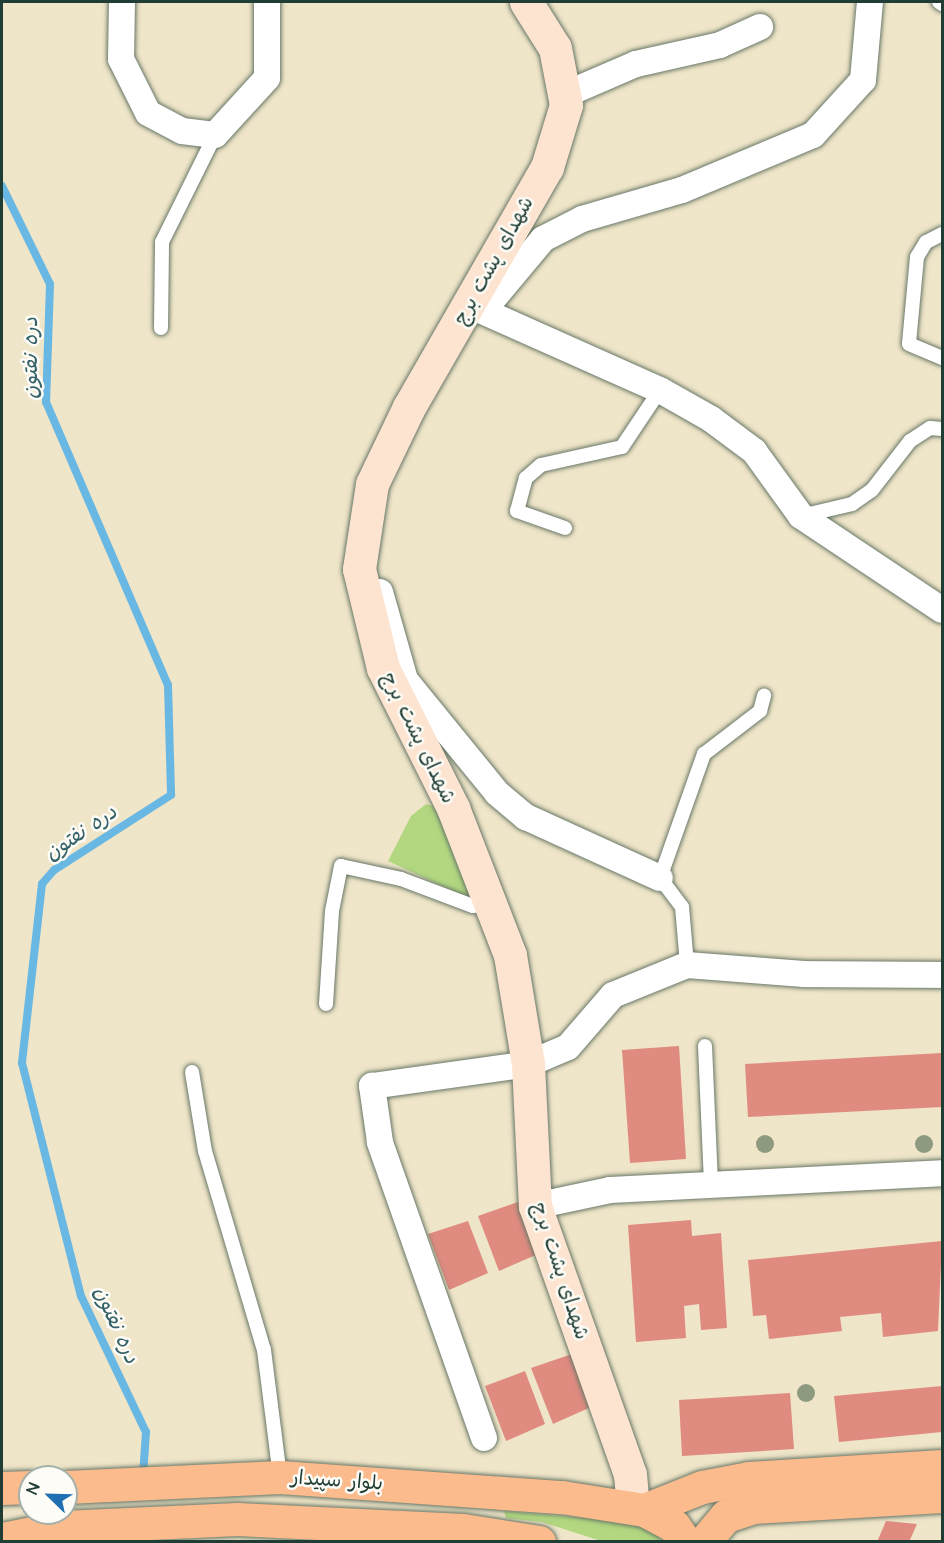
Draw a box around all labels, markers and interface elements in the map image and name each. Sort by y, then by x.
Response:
street label: شهدای پشت برج [449,193,539,329]
water label: دره نفتون [18,317,44,399]
street label: شهدای پشت برج [376,669,460,807]
water label: دره نفتون [40,800,122,866]
street label: شهدای پشت برج [527,1199,593,1343]
water label: دره نفتون [88,1282,144,1368]
north arrow [18,1465,78,1525]
street label: بلوار سپیدار [290,1466,384,1496]
text: N [21,1480,45,1498]

